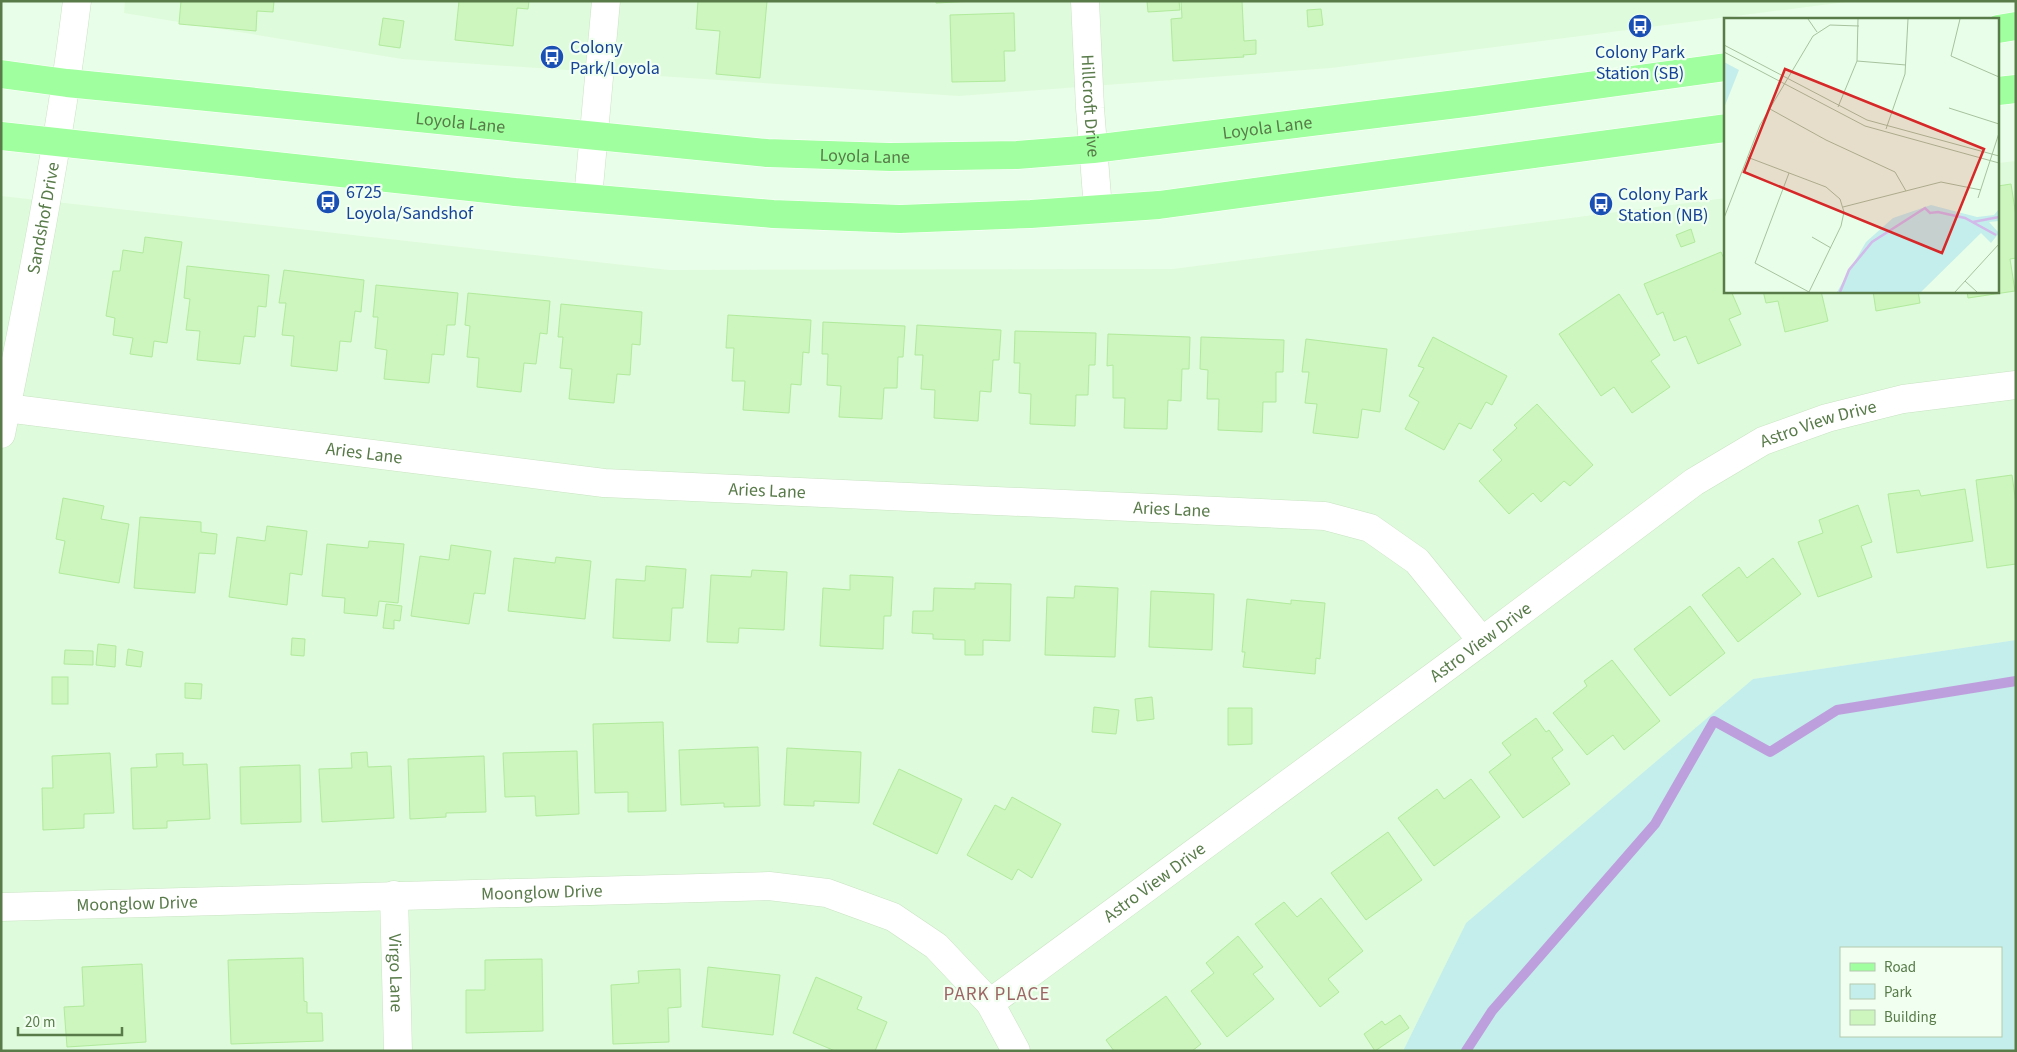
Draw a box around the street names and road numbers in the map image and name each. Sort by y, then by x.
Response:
street label: Hillcroft Drive [1075,54,1106,158]
street label: Loyola Lane [414,106,507,140]
street label: Loyola Lane [1221,110,1314,146]
street label: Loyola Lane [819,143,910,170]
street label: Sandshof Drive [21,160,66,276]
street label: Astro View Drive [1756,394,1879,454]
street label: Aries Lane [324,436,404,471]
street label: Aries Lane [728,477,806,505]
street label: Aries Lane [1133,495,1211,524]
street label: Astro View Drive [1425,596,1537,688]
street label: Astro View Drive [1098,836,1211,929]
street label: Moonglow Drive [481,879,603,907]
street label: Moonglow Drive [76,890,198,918]
street label: Virgo Lane [382,933,409,1013]

